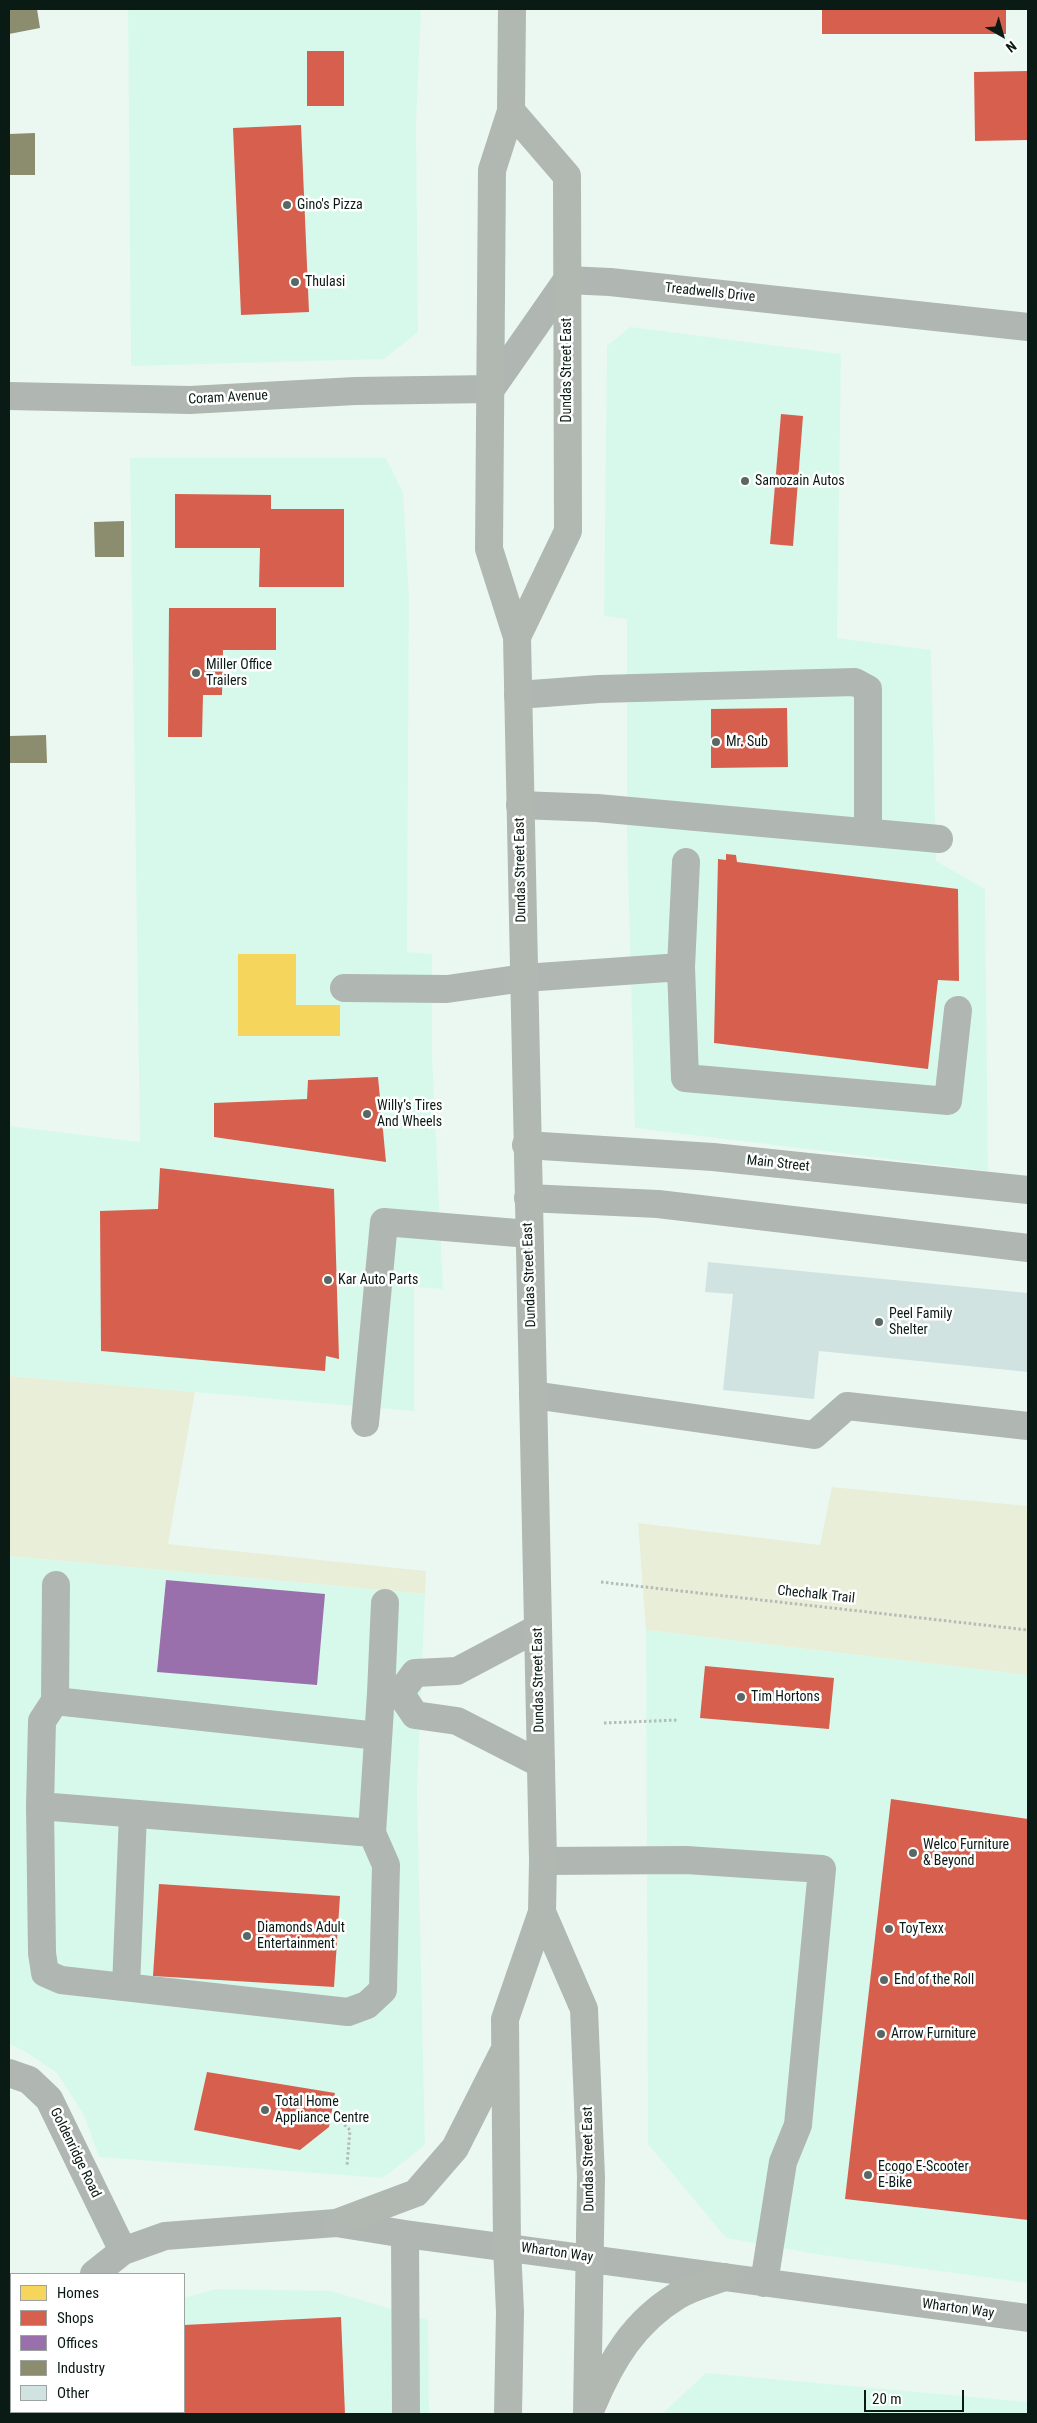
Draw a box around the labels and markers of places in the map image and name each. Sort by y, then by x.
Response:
place label: Gino's Pizza [297,197,363,213]
marker: Gino's Pizza [281,199,293,211]
place label: Thulasi [305,274,345,290]
marker: Thulasi [289,276,301,288]
place label: Samozain Autos [755,473,845,489]
marker: Samozain Autos [739,475,751,487]
place label: Miller Office Trailers [206,657,272,690]
marker: Miller Office Trailers [190,667,202,679]
place label: Mr. Sub [726,734,768,750]
marker: Mr. Sub [710,736,722,748]
place label: Willy’s Tires And Wheels [377,1098,442,1130]
marker: Willy’s Tires And Wheels [361,1108,373,1120]
place label: Kar Auto Parts [338,1272,418,1288]
marker: Kar Auto Parts [322,1274,334,1286]
place label: Peel Family Shelter [889,1306,952,1338]
marker: Peel Family Shelter [873,1316,885,1328]
place label: Tim Hortons [751,1689,820,1705]
marker: Tim Hortons [735,1691,747,1703]
place label: Welco Furniture & Beyond [923,1837,1009,1870]
marker: Welco Furniture & Beyond [907,1847,919,1859]
place label: Diamonds Adult Entertainment [257,1920,345,1952]
place label: ToyTexx [899,1921,944,1937]
marker: ToyTexx [883,1923,895,1935]
marker: Diamonds Adult Entertainment [241,1930,253,1942]
place label: End of the Roll [894,1972,974,1988]
marker: End of the Roll [878,1974,890,1986]
place label: Arrow Furniture [891,2026,976,2042]
marker: Arrow Furniture [875,2028,887,2040]
place label: Total Home Appliance Centre [275,2094,369,2126]
marker: Total Home Appliance Centre [259,2104,271,2116]
place label: Ecogo E-Scooter E-Bike [878,2159,969,2192]
marker: Ecogo E-Scooter E-Bike [862,2169,874,2181]

